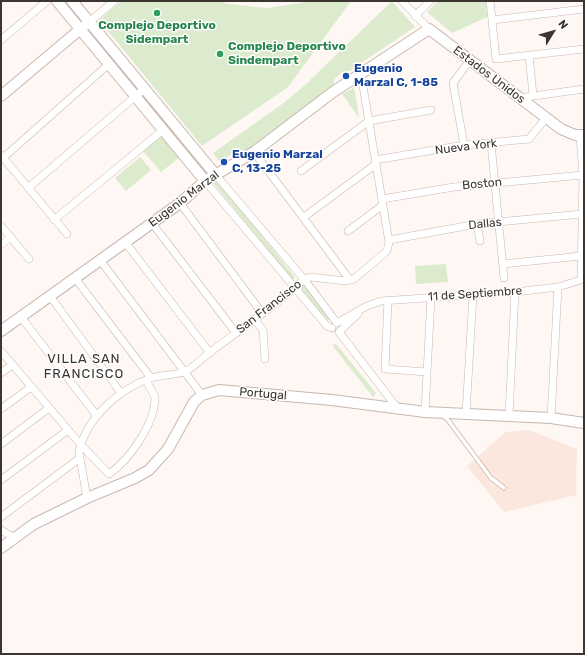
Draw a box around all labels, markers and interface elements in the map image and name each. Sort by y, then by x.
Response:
marker: Complejo Deportivo Sidempart [152,8,162,18]
north arrow [533,12,573,52]
text: N [555,17,571,32]
place label: Complejo Deportivo Sidempart [98,19,216,47]
place label: Complejo Deportivo Sindempart [228,40,346,68]
street label: Estados Unidos [450,43,528,107]
marker: Complejo Deportivo Sindempart [215,49,225,59]
place label: Eugenio Marzal C, 1-85 [354,62,438,90]
marker: Eugenio Marzal C, 1-85 [341,71,351,81]
street label: Nueva York [434,136,498,158]
place label: Eugenio Marzal C, 13-25 [232,148,323,176]
marker: Eugenio Marzal C, 13-25 [219,157,229,167]
street label: Eugenio Marzal [146,168,222,230]
street label: Boston [462,175,502,193]
street label: Dallas [468,215,502,233]
street label: San Francisco [234,277,304,337]
street label: 11 de Septiembre [427,284,523,304]
district label: VILLA SAN FRANCISCO [44,351,124,382]
street label: Portugal [239,385,287,403]

